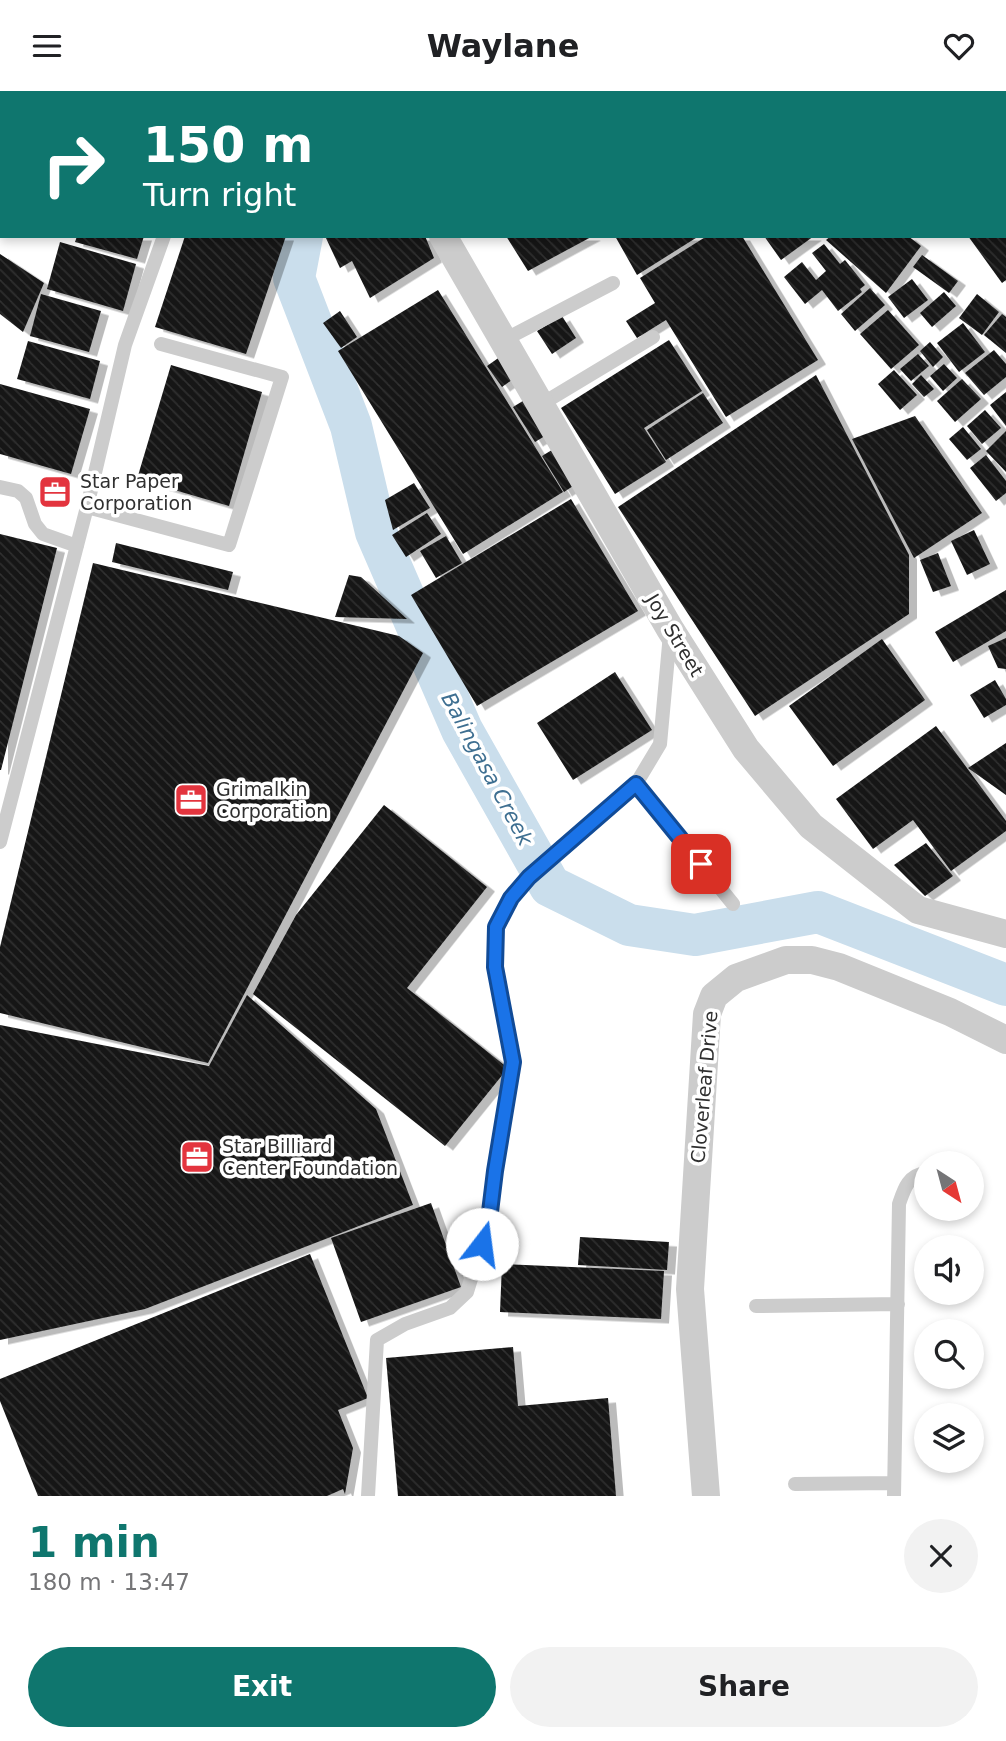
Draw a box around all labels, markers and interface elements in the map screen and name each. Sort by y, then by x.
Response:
icon: menu [28,27,66,65]
text: Waylane [427,27,579,65]
icon: heart [940,27,978,65]
text: 150 m [143,117,313,174]
icon: right [28,119,119,210]
text: Turn right [143,176,296,214]
place label: Star Paper Corporation [80,470,192,514]
office icon: Star Paper Corporation [36,473,74,511]
street label: Joy Street [641,589,708,680]
water label: Balingasa Creek [436,688,538,851]
place label: Grimalkin Corporation [216,778,328,822]
office icon: Grimalkin Corporation [172,781,210,819]
pin [671,834,731,894]
icon: arrive [682,845,720,883]
street label: Cloverleaf Drive [686,1010,722,1164]
place label: Star Billiard Center Foundation [222,1135,398,1179]
office icon: Star Billiard Center Foundation [178,1138,216,1176]
north arrow [914,1151,984,1221]
map controls [914,1151,984,1473]
position arrow [445,1207,519,1281]
button: sound [914,1235,984,1305]
button: search [914,1319,984,1389]
button: layers [914,1403,984,1473]
text: 1 min [28,1518,160,1567]
button: close [904,1519,978,1593]
text: 180 m · 13:47 [28,1569,190,1595]
button: Exit [28,1647,496,1727]
button: Share [510,1647,978,1727]

